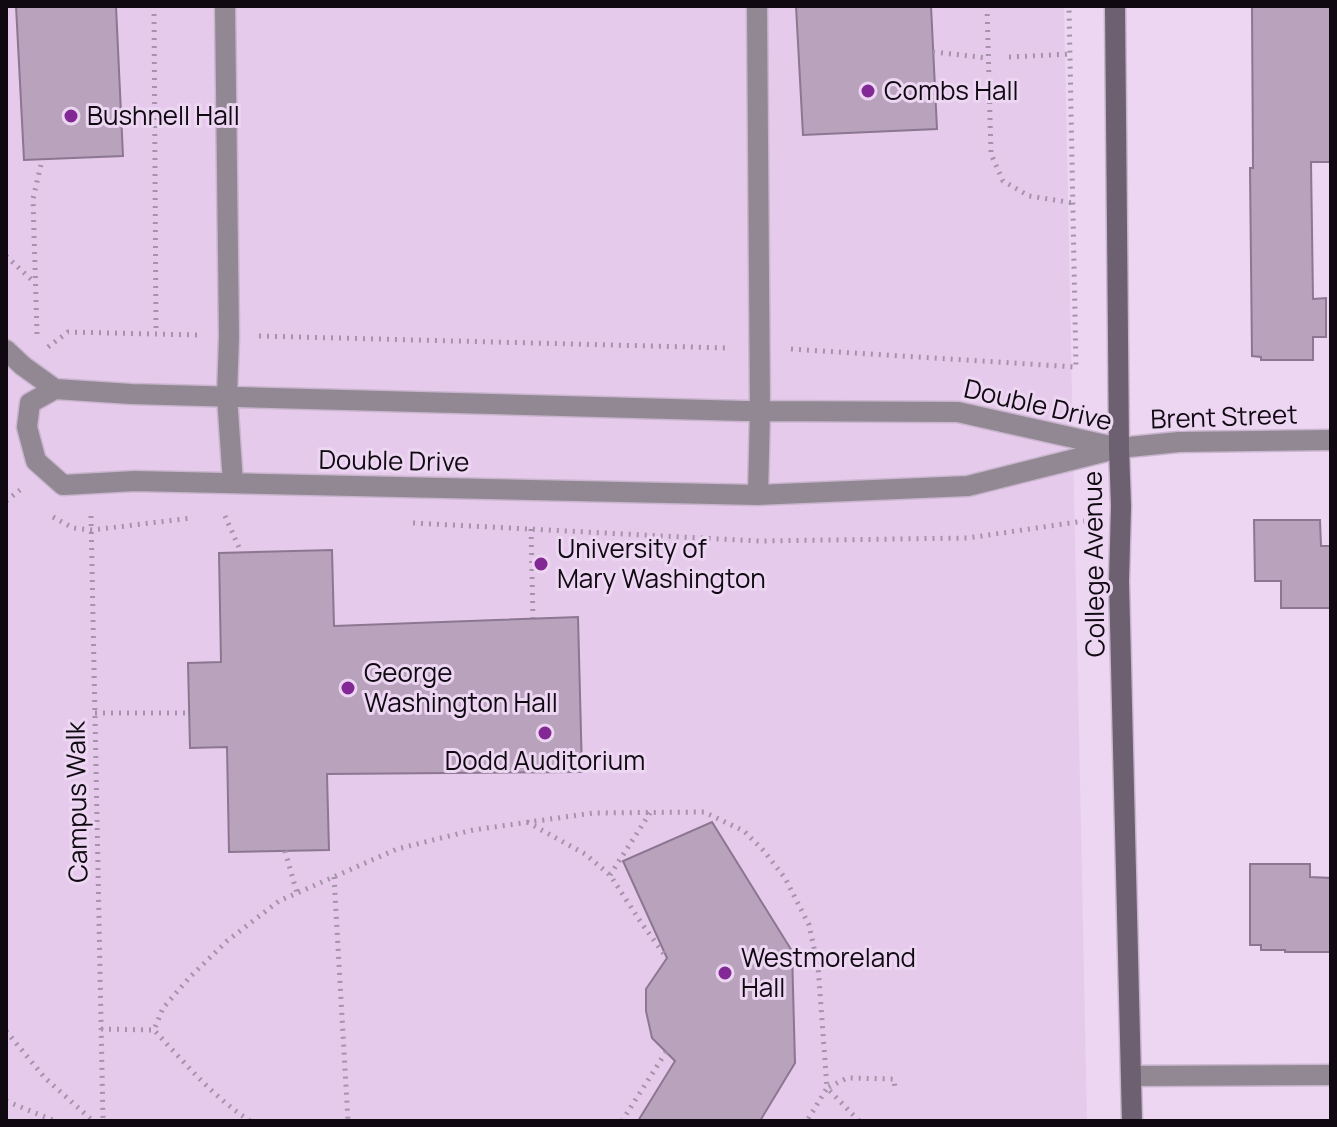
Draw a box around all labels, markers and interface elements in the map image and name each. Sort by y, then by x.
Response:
place label: Combs Hall [884,72,1019,108]
marker: Combs Hall [859,82,877,100]
place label: Bushnell Hall [87,97,240,133]
marker: Bushnell Hall [62,107,80,125]
street label: Double Drive [961,370,1116,439]
street label: Brent Street [1150,395,1298,437]
street label: Double Drive [318,441,470,479]
street label: College Avenue [1073,471,1113,657]
place label: University of Mary Washington [557,530,766,596]
marker: University of Mary Washington [532,555,550,573]
place label: George Washington Hall [364,654,558,720]
marker: George Washington Hall [339,679,357,697]
street label: Campus Walk [57,720,95,883]
marker: Dodd Auditorium [536,724,554,742]
place label: Dodd Auditorium [445,742,645,778]
place label: Westmoreland Hall [741,939,916,1005]
marker: Westmoreland Hall [716,964,734,982]

